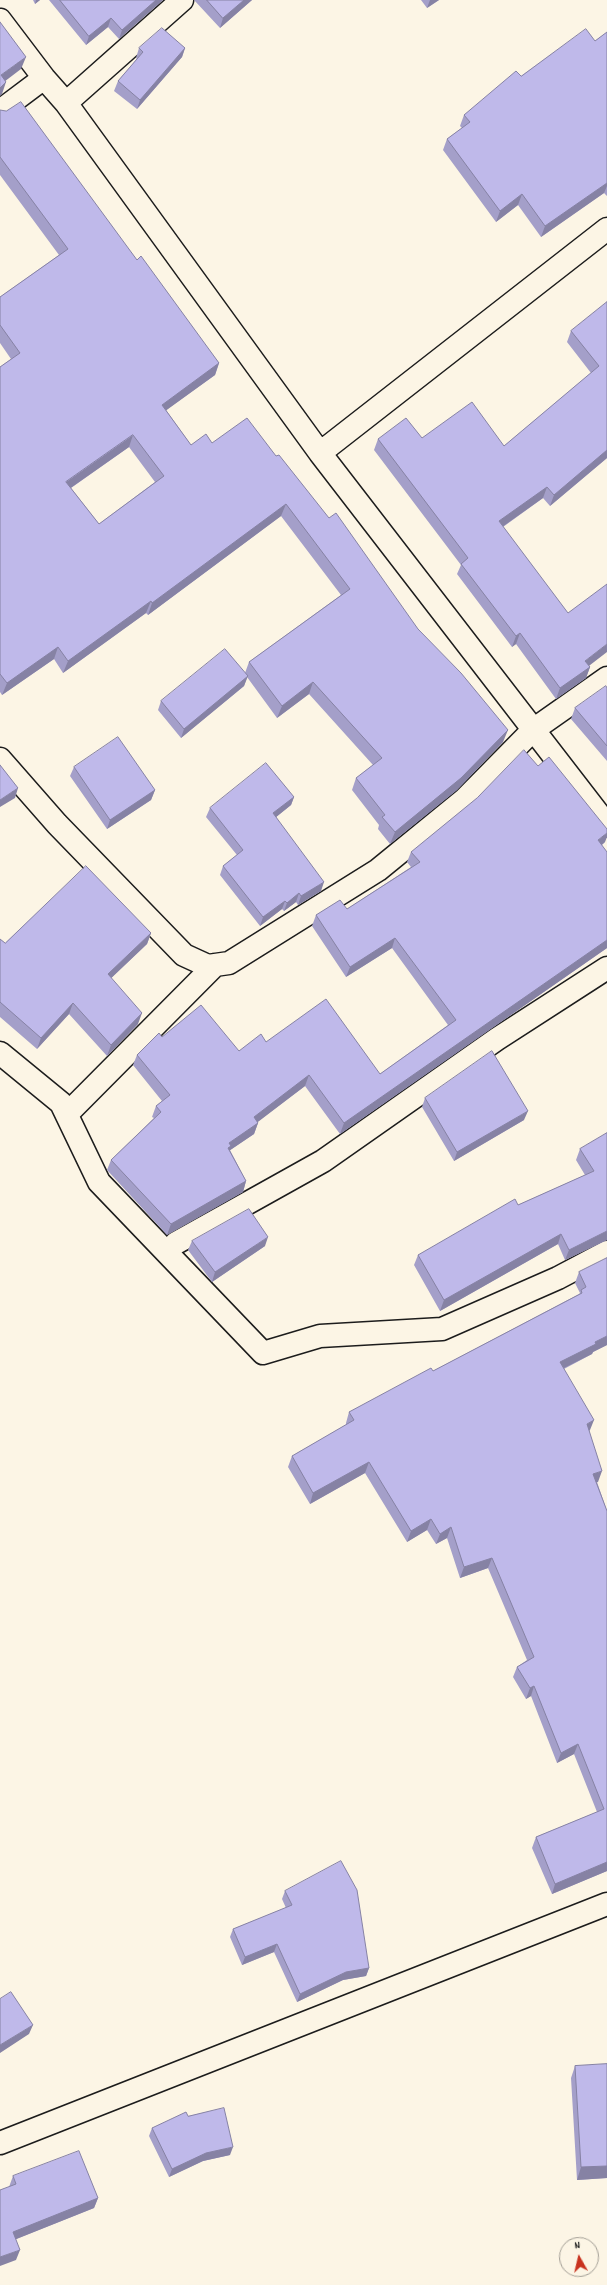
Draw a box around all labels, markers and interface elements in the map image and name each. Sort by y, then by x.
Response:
north arrow [559,2237,599,2277]
text: N [574,2238,581,2254]

